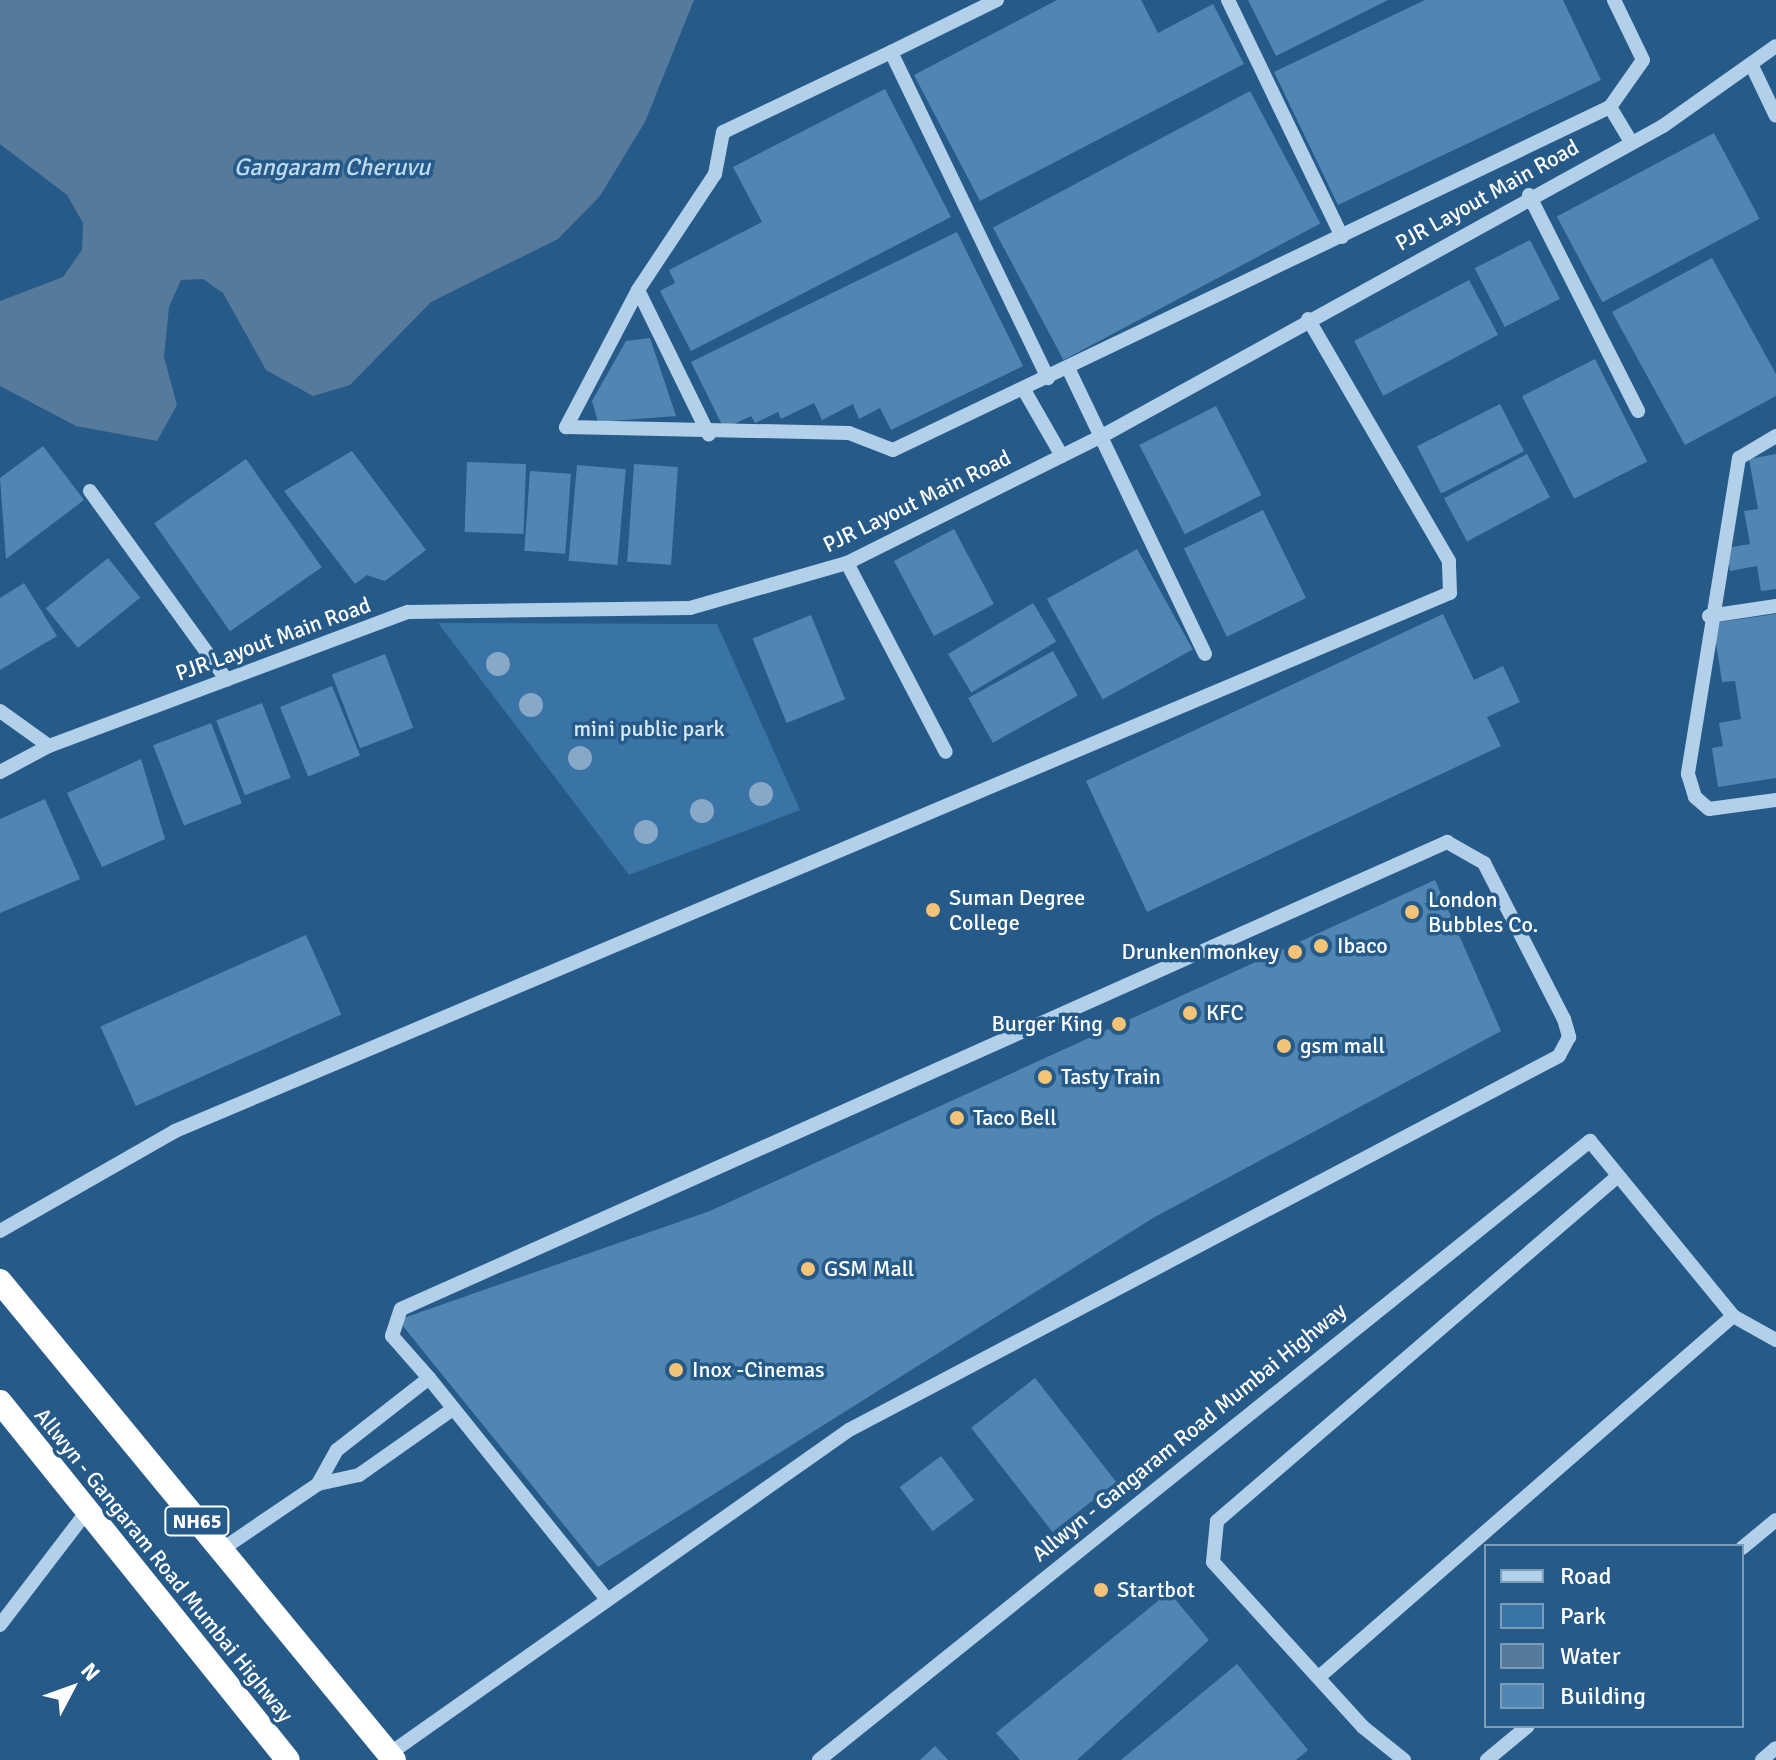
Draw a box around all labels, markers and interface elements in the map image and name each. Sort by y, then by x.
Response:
street label: PJR Layout Main Road [1391,134,1583,256]
water label: Gangaram Cheruvu [234,154,430,182]
street label: PJR Layout Main Road [819,444,1015,558]
street label: PJR Layout Main Road [172,591,374,687]
park label: mini public park [573,716,725,742]
place label: Suman Degree College [949,884,1085,936]
place label: London Bubbles Co. [1428,886,1538,938]
marker: Suman Degree College [924,901,942,919]
marker: London Bubbles Co. [1403,903,1421,921]
place label: Ibaco [1337,933,1388,959]
marker: Ibaco [1312,937,1330,955]
place label: Drunken monkey [1122,939,1279,965]
marker: Drunken monkey [1286,943,1304,961]
place label: KFC [1206,1000,1244,1026]
marker: KFC [1181,1004,1199,1022]
place label: Burger King [992,1011,1103,1037]
marker: Burger King [1110,1015,1128,1033]
place label: gsm mall [1300,1033,1385,1059]
marker: gsm mall [1275,1037,1293,1055]
place label: Tasty Train [1061,1064,1161,1090]
marker: Tasty Train [1036,1068,1054,1086]
place label: Taco Bell [973,1105,1057,1131]
marker: Taco Bell [948,1109,966,1127]
place label: GSM Mall [824,1256,914,1282]
marker: GSM Mall [799,1260,817,1278]
street label: Allwyn - Gangaram Road Mumbai Highway [1027,1297,1351,1567]
place label: Inox -Cinemas [692,1357,825,1383]
marker: Inox -Cinemas [667,1361,685,1379]
street label: Allwyn - Gangaram Road Mumbai Highway [29,1403,299,1727]
road number: NH65 [163,1505,231,1537]
legend [1484,1544,1744,1728]
text: Road [1560,1561,1611,1591]
place label: Startbot [1117,1577,1195,1603]
marker: Startbot [1092,1581,1110,1599]
text: Park [1560,1601,1606,1631]
text: Water [1560,1641,1620,1671]
north arrow [32,1648,112,1728]
text: N [75,1657,106,1687]
text: Building [1560,1681,1646,1711]

